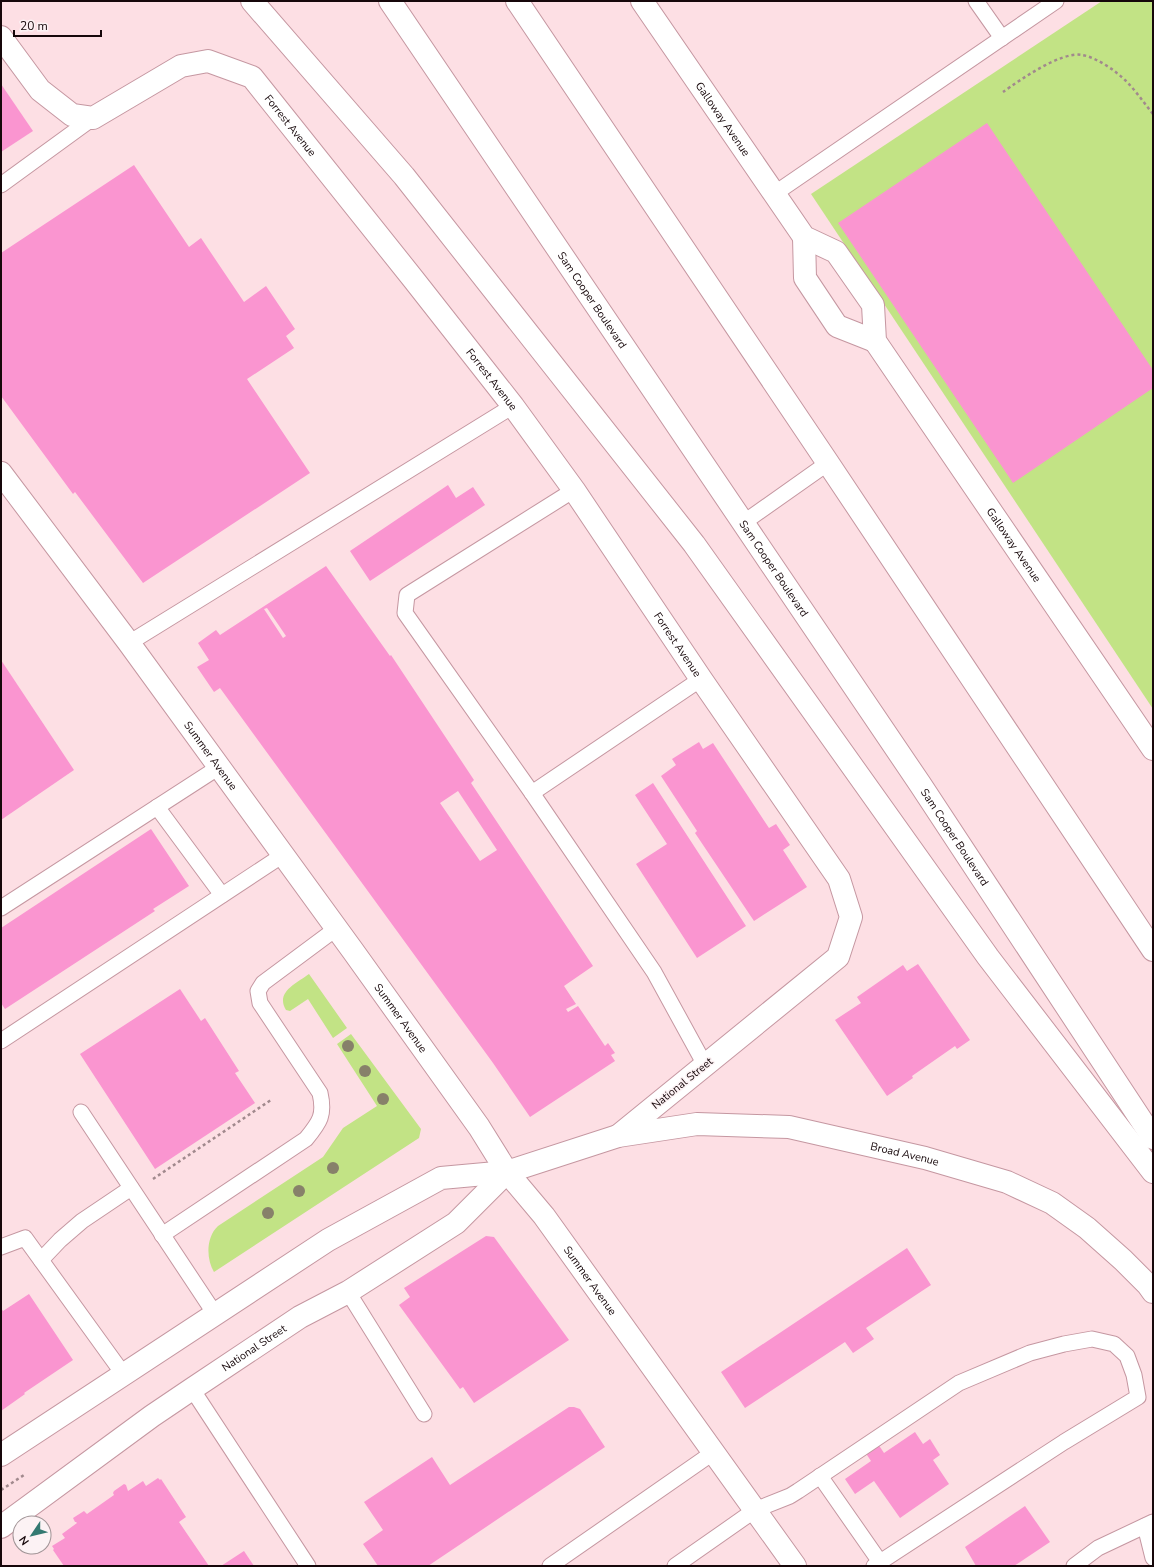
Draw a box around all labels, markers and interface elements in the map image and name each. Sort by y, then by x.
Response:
scale bar [14,12,101,38]
text: 20 m [20,18,48,34]
street label: Galloway Avenue [692,79,753,160]
street label: Forrest Avenue [261,92,320,160]
street label: Sam Cooper Boulevard [554,249,630,351]
street label: Forrest Avenue [462,345,521,414]
street label: Galloway Avenue [983,505,1044,586]
street label: Sam Cooper Boulevard [735,517,812,620]
street label: Forrest Avenue [650,609,705,680]
street label: Summer Avenue [180,718,241,794]
street label: Sam Cooper Boulevard [917,786,992,889]
street label: Summer Avenue [371,981,431,1056]
street label: National Street [649,1054,716,1113]
street label: Broad Avenue [869,1139,941,1170]
street label: Summer Avenue [560,1243,620,1319]
street label: National Street [219,1321,290,1375]
north arrow [12,1515,52,1555]
text: N [16,1533,33,1548]

